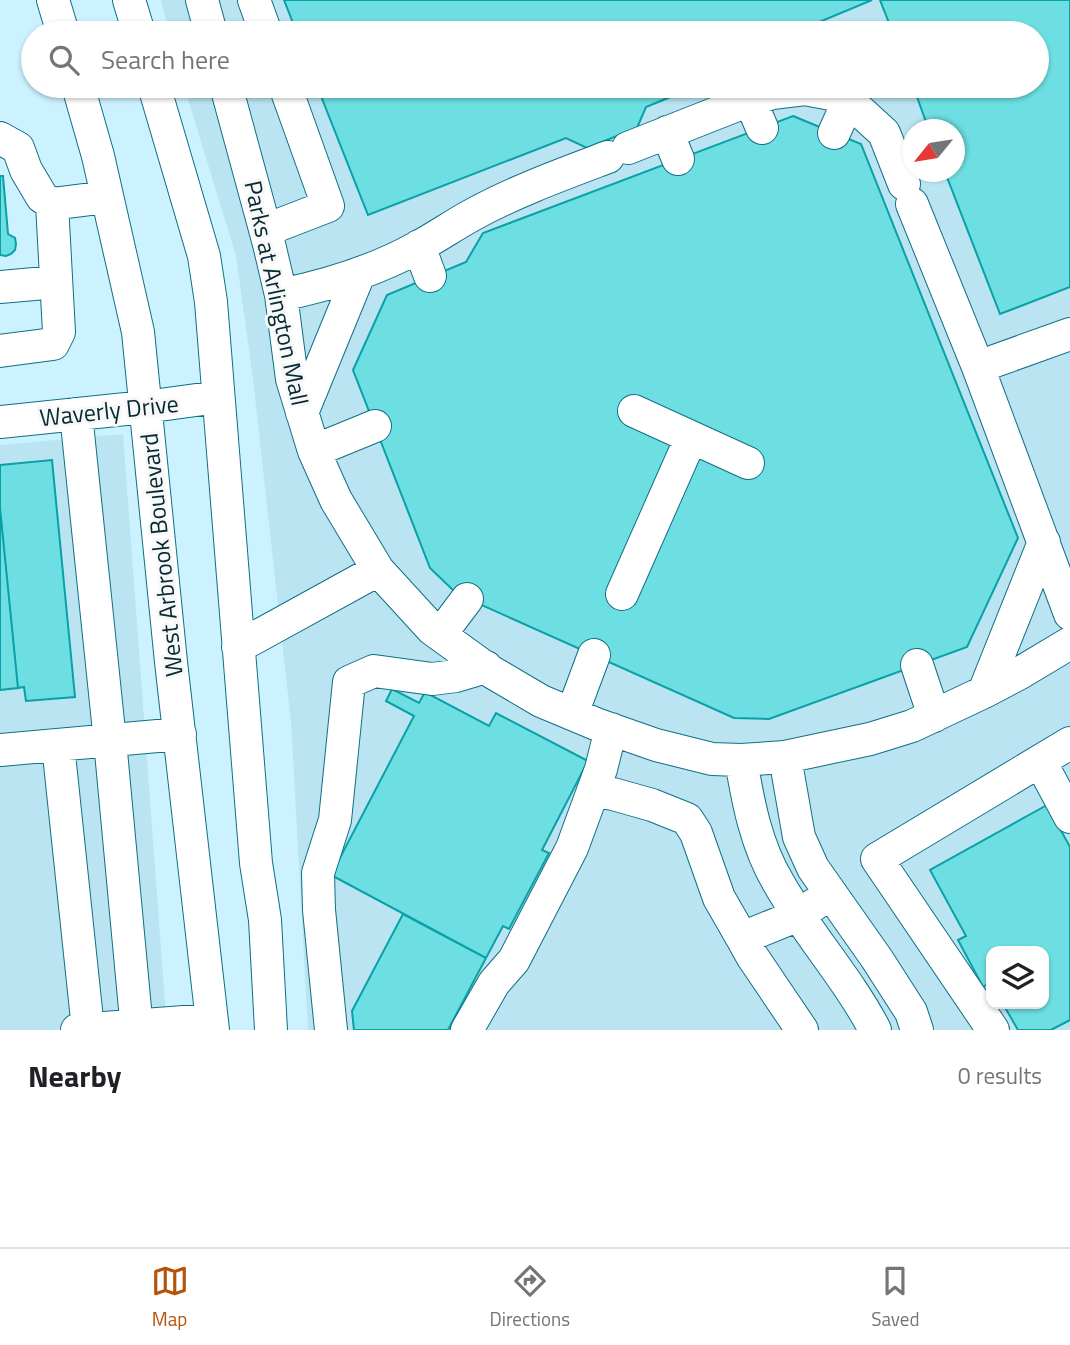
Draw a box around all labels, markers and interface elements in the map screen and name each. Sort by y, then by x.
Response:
search box [21,21,1049,98]
text: Search here [101,40,230,79]
icon: search [45,41,83,79]
north arrow [902,119,965,182]
street label: Parks at Arlington Mall [236,177,318,409]
street label: Waverly Drive [38,385,180,435]
street label: West Arbrook Boulevard [130,431,192,679]
map controls [986,946,1049,1009]
button: layers [986,946,1049,1009]
text: Nearby [28,1053,121,1099]
text: 0 results [958,1058,1042,1093]
tab: Map [151,1262,189,1333]
tab: Directions [490,1262,570,1333]
tab: Saved [871,1262,919,1333]

